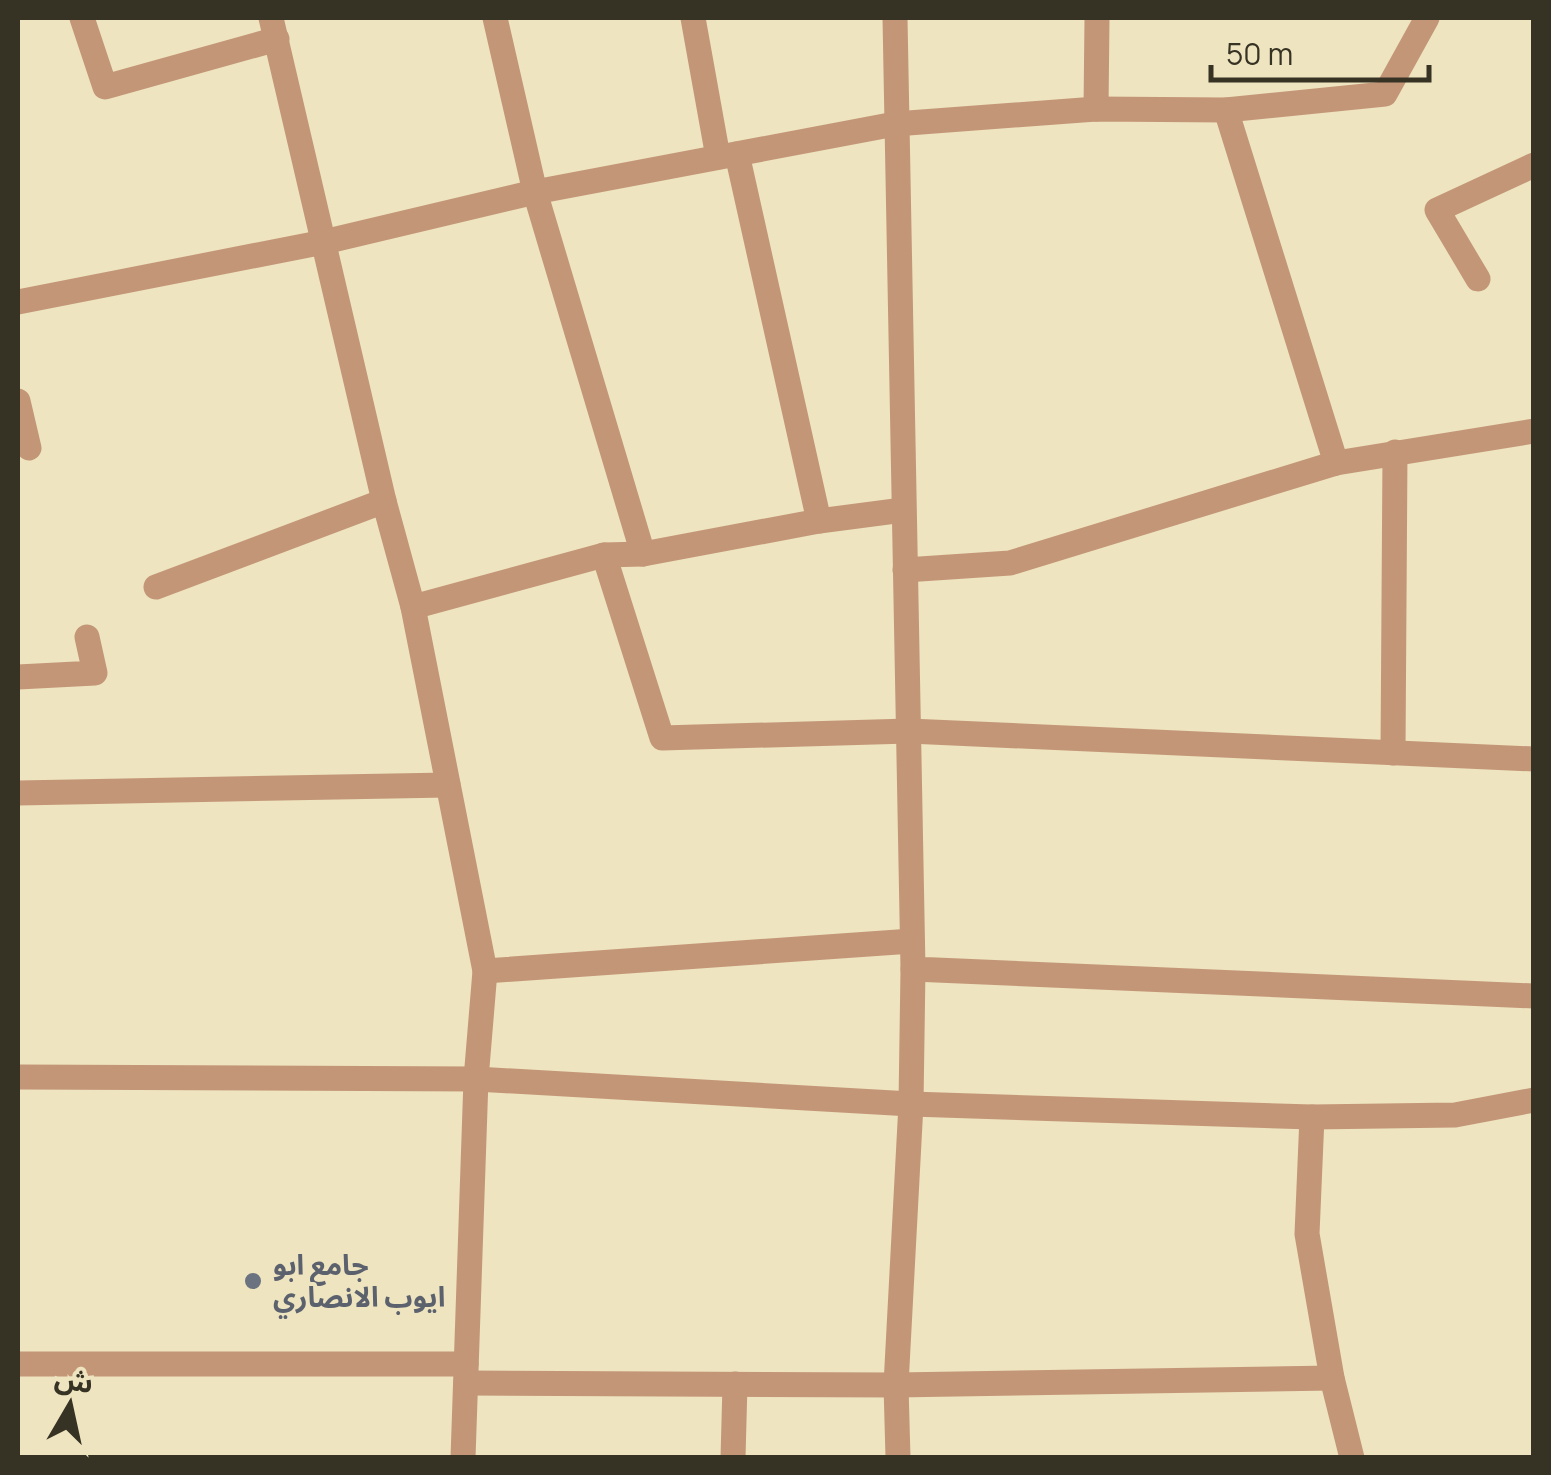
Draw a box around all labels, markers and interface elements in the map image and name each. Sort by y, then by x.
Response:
scale bar [1211,20,1428,82]
text: 50 m [1226,33,1293,74]
place label: جامع ابو ايوب الانصاري [273,1245,445,1319]
marker: جامع ابو ايوب الانصاري [242,1270,264,1292]
north arrow [20,1355,120,1455]
text: ش [52,1358,96,1401]

